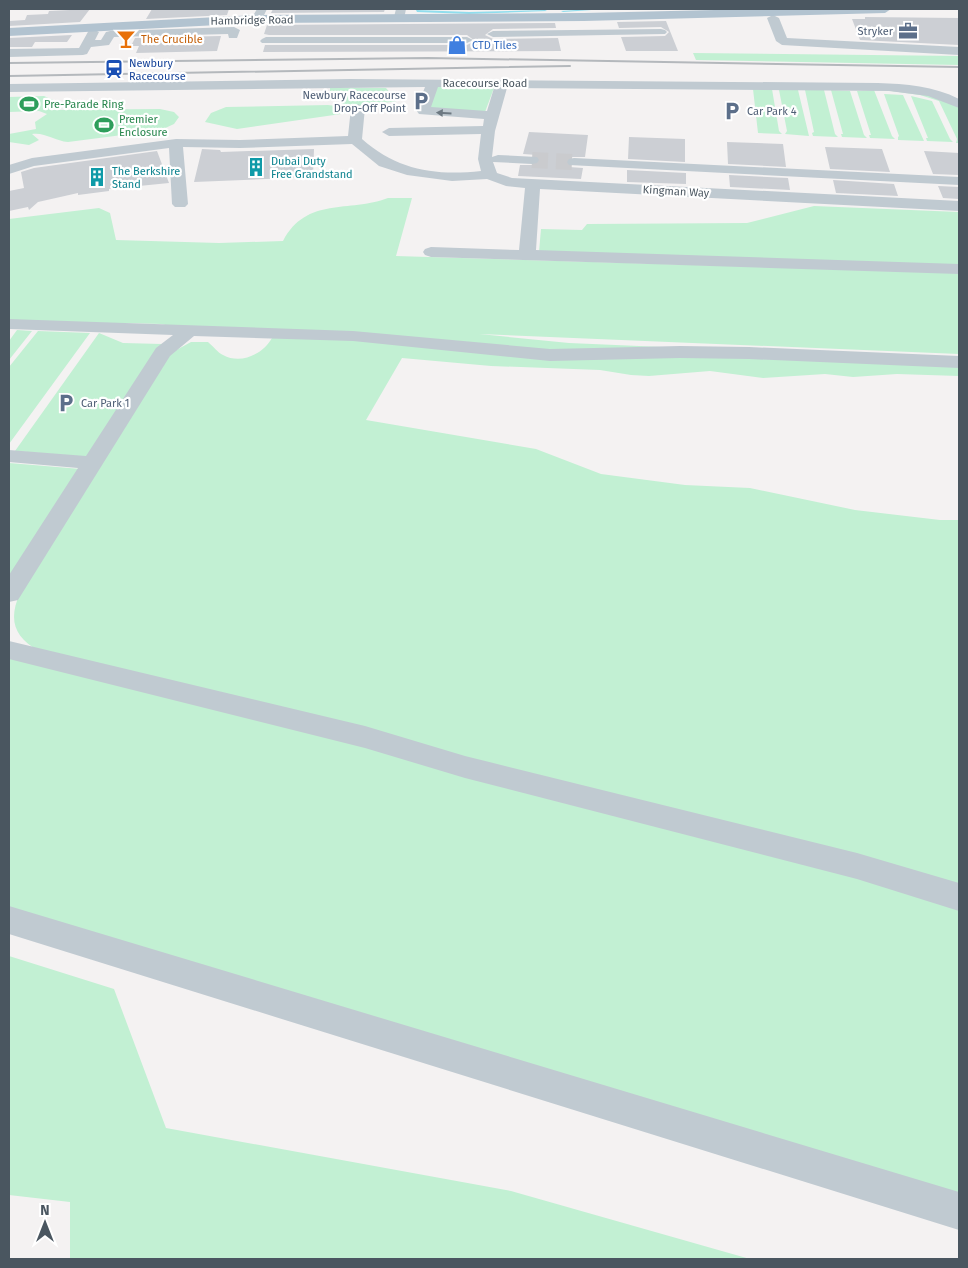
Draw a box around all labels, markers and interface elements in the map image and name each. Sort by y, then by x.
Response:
street label: Hambridge Road [210,13,294,28]
office icon: Stryker [897,20,919,42]
place label: Stryker [858,25,894,38]
bar icon: The Crucible [115,28,137,50]
place label: The Crucible [141,33,203,46]
shop icon: CTD Tiles [446,34,468,56]
place label: CTD Tiles [472,39,517,52]
place label: Newbury Racecourse [129,57,186,83]
station icon: Newbury Racecourse [103,58,125,80]
street label: Racecourse Road [443,77,527,90]
place label: Newbury Racecourse Drop-Off Point [302,89,406,115]
parking icon: Newbury Racecourse Drop-Off Point [410,90,432,112]
sports icon: Pre-Parade Ring [18,93,40,115]
place label: Pre-Parade Ring [44,98,124,111]
parking icon: Car Park 4 [721,100,743,122]
place label: Car Park 4 [747,105,797,118]
one-way arrow [435,109,451,117]
place label: Premier Enclosure [119,113,168,139]
sports icon: Premier Enclosure [93,114,115,136]
place label: Dubai Duty Free Grandstand [271,155,353,181]
building icon: Dubai Duty Free Grandstand [245,156,267,178]
place label: The Berkshire Stand [112,165,180,191]
building icon: The Berkshire Stand [86,166,108,188]
street label: Kingman Way [642,183,710,200]
parking icon: Car Park 1 [55,392,77,414]
place label: Car Park 1 [81,397,130,410]
north arrow [20,1198,70,1248]
text: N [40,1202,50,1219]

